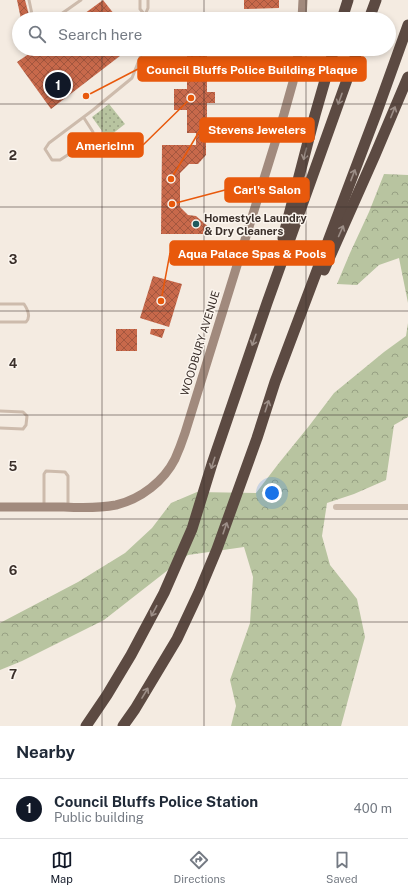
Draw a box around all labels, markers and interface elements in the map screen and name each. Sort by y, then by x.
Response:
search box [12,12,396,56]
icon: search [26,23,48,45]
text: Search here [58,26,142,43]
callout: Council Bluffs Police Building Plaque [138,57,366,81]
text: Council Bluffs Police Building Plaque [146,63,358,77]
pin: 1 [45,70,71,100]
one-way arrow [336,92,344,104]
one-way arrow [390,107,397,119]
callout: Stevens Jewelers [200,118,314,142]
text: Stevens Jewelers [208,123,306,137]
callout: AmericInn [68,133,143,157]
text: AmericInn [76,139,134,153]
one-way arrow [301,147,308,160]
text: 2 [9,148,17,163]
one-way arrow [349,170,357,182]
callout: Carl's Salon [225,178,309,202]
text: Carl's Salon [233,183,301,197]
place label: Homestyle Laundry & Dry Cleaners [204,212,307,237]
marker: Homestyle Laundry & Dry Cleaners [191,219,201,229]
one-way arrow [338,226,346,238]
callout: Aqua Palace Spas & Pools [170,241,334,265]
text: Aqua Palace Spas & Pools [178,247,326,261]
text: 3 [9,252,18,267]
street label: WOODBURY AVENUE [178,289,222,397]
one-way arrow [250,333,258,345]
text: 4 [9,356,18,371]
one-way arrow [264,399,271,412]
one-way arrow [209,456,216,469]
text: 5 [9,459,18,474]
your location [262,483,282,503]
one-way arrow [221,523,229,535]
text: 6 [9,563,18,578]
one-way arrow [150,605,157,617]
text: 7 [9,667,17,682]
one-way arrow [141,687,149,699]
text: Nearby [16,742,75,762]
text: Council Bluffs Police Station [54,793,258,810]
text: 1 [26,801,32,816]
text: 400 m [354,801,392,816]
text: Public building [54,810,144,825]
tab: Map [50,849,73,885]
tab: Directions [174,849,225,885]
tab: Saved [326,849,358,885]

